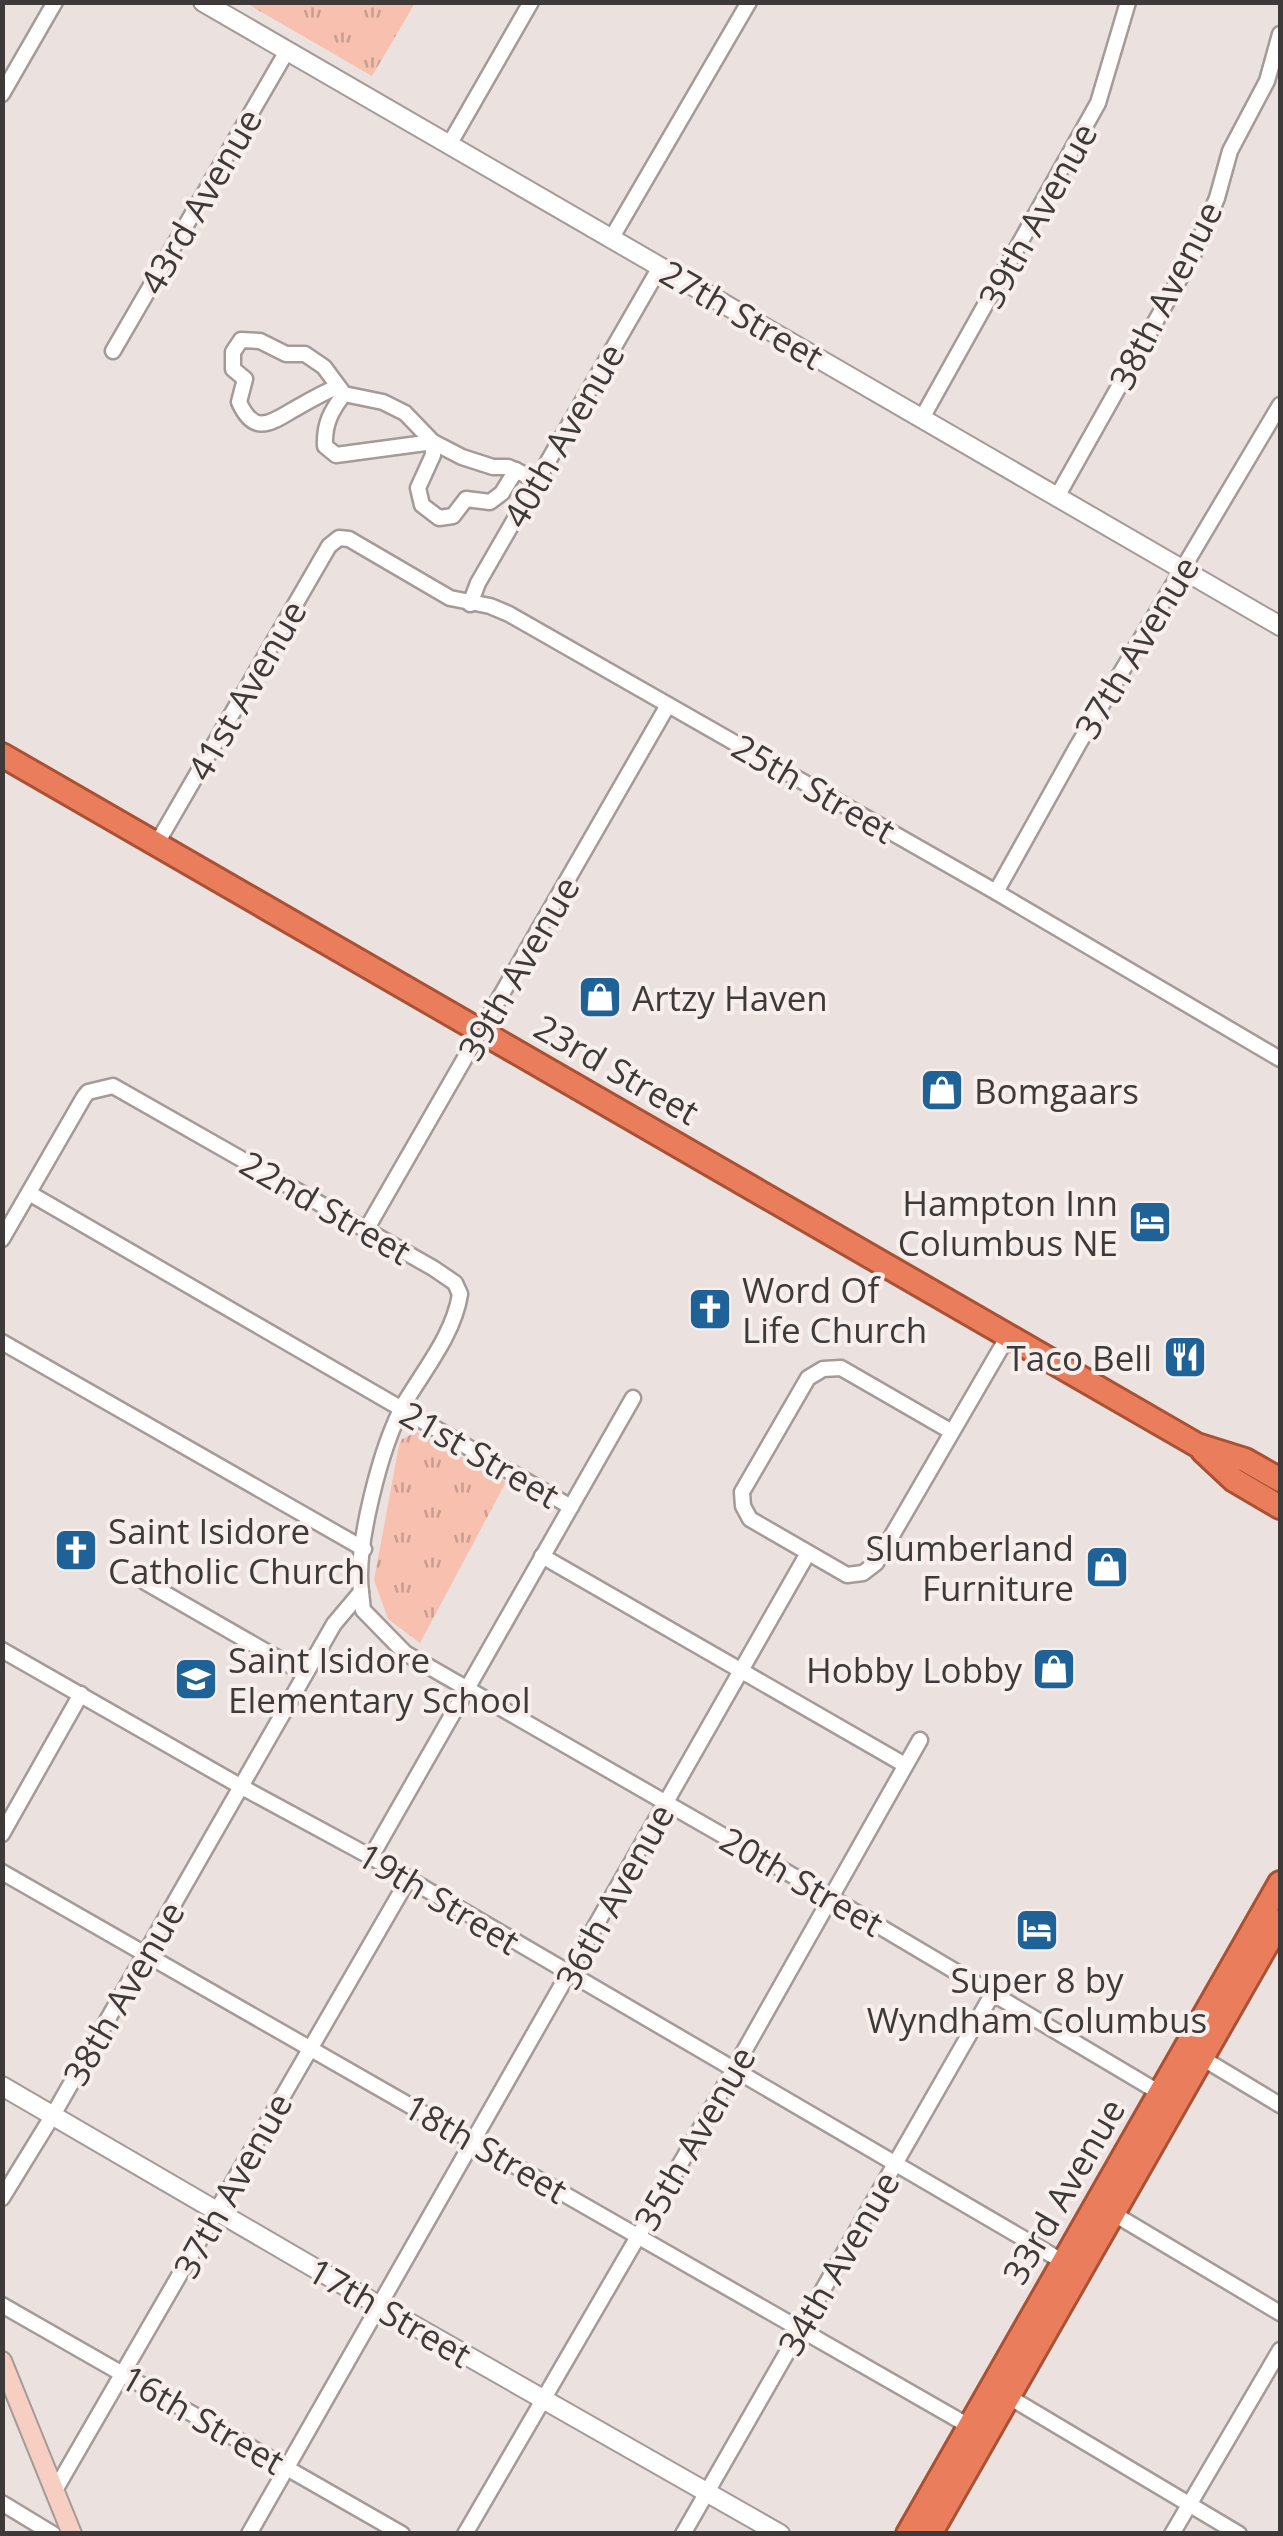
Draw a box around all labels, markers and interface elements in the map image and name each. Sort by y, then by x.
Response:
street label: 43rd Avenue [128,100,272,302]
street label: 39th Avenue [967,114,1107,316]
street label: 38th Avenue [1098,193,1232,397]
street label: 27th Street [652,248,832,380]
street label: 40th Avenue [491,335,635,535]
street label: 37th Avenue [1063,547,1209,747]
street label: 41st Avenue [176,592,316,788]
street label: 25th Street [724,722,904,854]
street label: 39th Avenue [446,868,590,1068]
shop icon: Artzy Haven [577,974,623,1020]
place label: Artzy Haven [632,974,828,1021]
street label: 23rd Street [526,1003,708,1135]
shop icon: Bomgaars [919,1067,965,1113]
place label: Bomgaars [974,1067,1139,1114]
street label: 22nd Street [232,1139,420,1275]
place label: Hampton Inn Columbus NE [898,1179,1118,1266]
hotel icon: Hampton Inn Columbus NE [1127,1199,1173,1245]
place label: Word Of Life Church [742,1266,927,1353]
church icon: Word Of Life Church [687,1286,733,1332]
place label: Taco Bell [1006,1334,1152,1381]
restaurant icon: Taco Bell [1162,1334,1208,1380]
street label: 21st Street [392,1390,568,1518]
place label: Saint Isidore Catholic Church [108,1507,366,1594]
place label: Slumberland Furniture [866,1524,1074,1611]
church icon: Saint Isidore Catholic Church [53,1527,99,1573]
shop icon: Slumberland Furniture [1084,1544,1130,1590]
place label: Saint Isidore Elementary School [228,1636,531,1723]
place label: Hobby Lobby [806,1646,1022,1693]
shop icon: Hobby Lobby [1031,1646,1077,1692]
school or university icon: Saint Isidore Elementary School [173,1656,219,1702]
street label: 36th Avenue [544,1795,684,1997]
street label: 20th Street [712,1815,892,1947]
street label: 19th Street [349,1831,529,1965]
street label: 38th Avenue [51,1893,195,2093]
hotel icon: Super 8 by Wyndham Columbus [1014,1907,1060,1953]
place label: Super 8 by Wyndham Columbus [867,1956,1207,2043]
street label: 35th Avenue [622,2038,766,2238]
street label: 18th Street [396,2082,576,2214]
street label: 37th Avenue [162,2084,302,2286]
street label: 33rd Avenue [991,2090,1135,2292]
street label: 34th Avenue [766,2163,910,2363]
street label: 17th Street [300,2246,480,2378]
street label: 16th Street [113,2353,293,2485]

